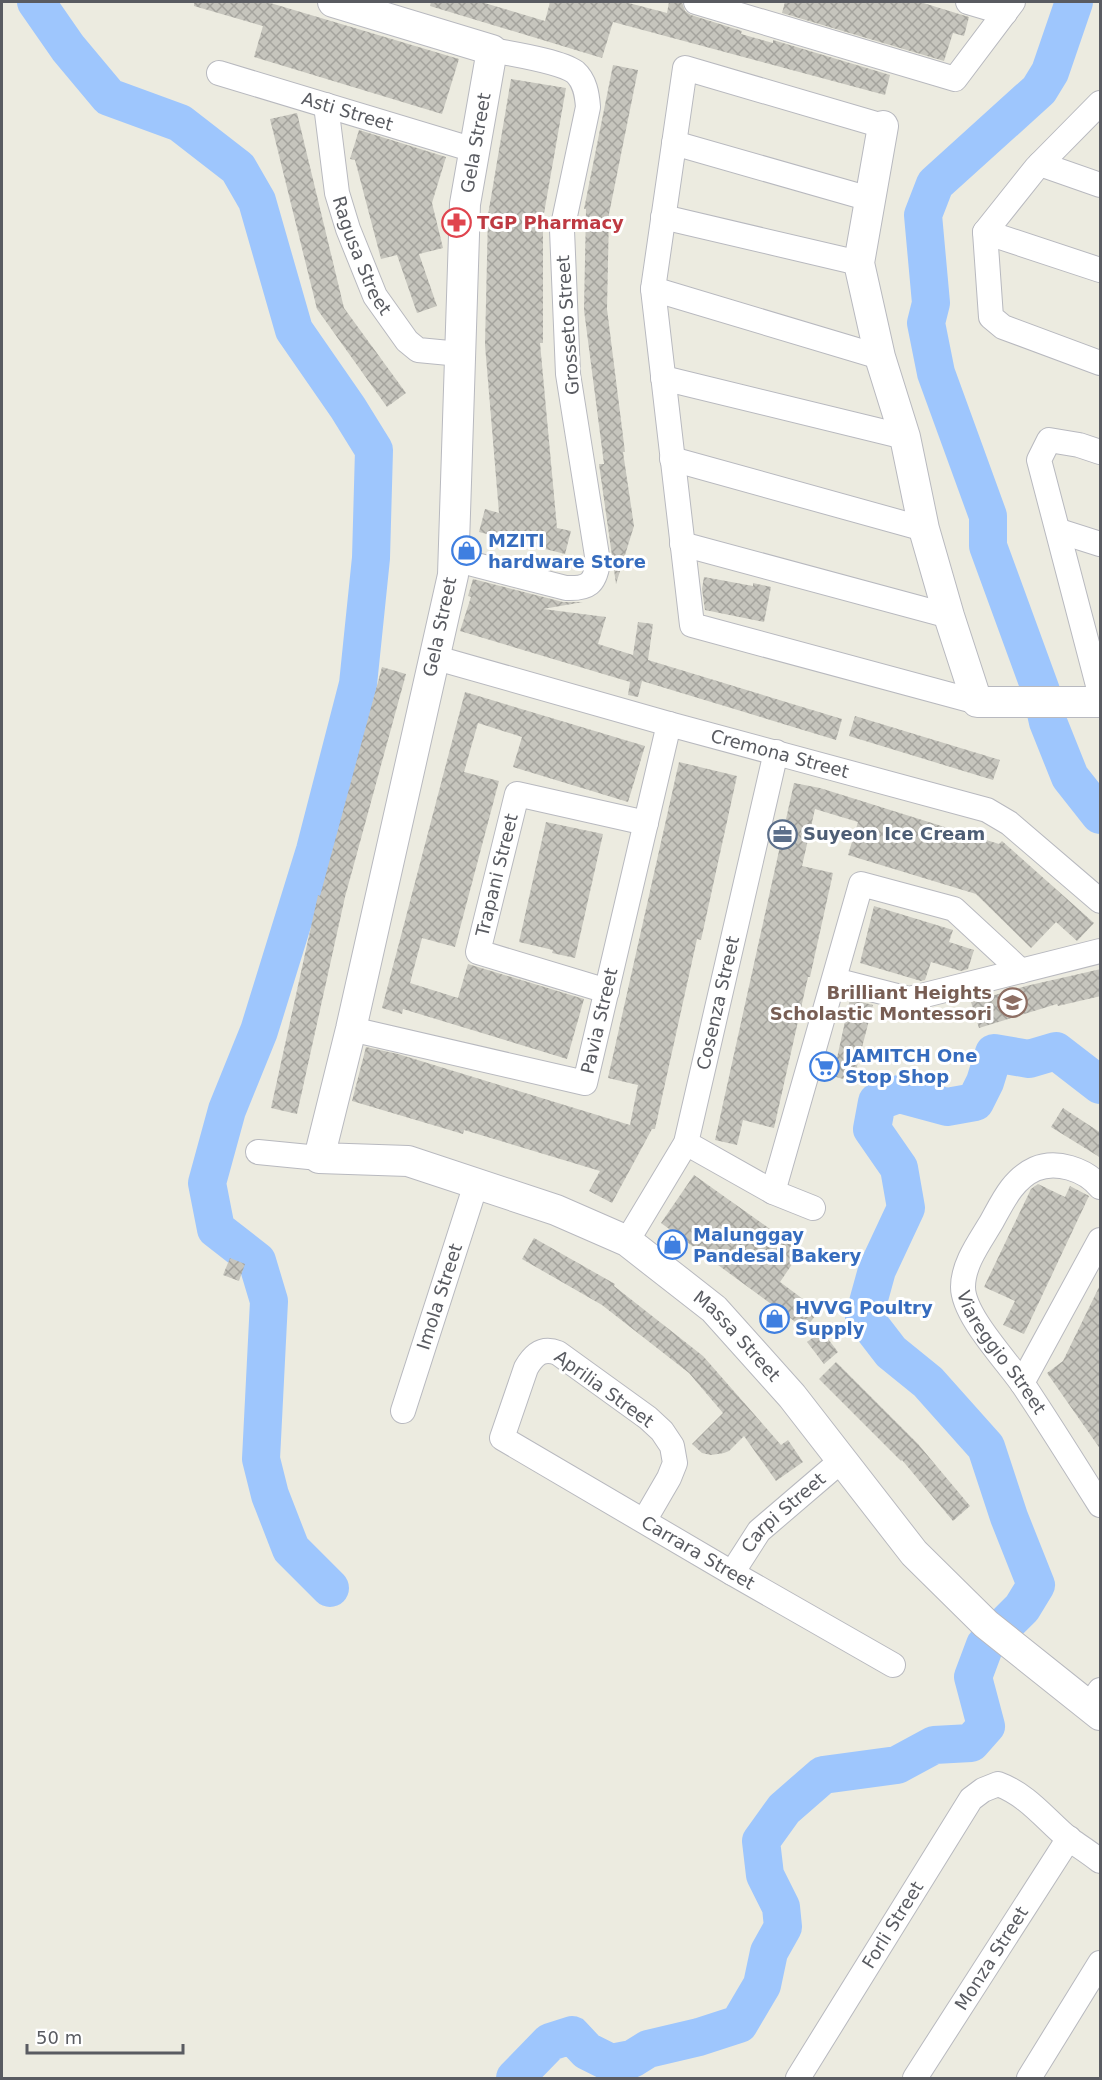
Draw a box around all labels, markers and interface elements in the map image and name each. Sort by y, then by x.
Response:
street label: Asti Street [299,88,396,135]
street label: Gela Street [456,91,495,195]
street label: Ragusa Street [329,193,396,319]
pharmacy icon: TGP Pharmacy [440,207,472,239]
place label: TGP Pharmacy [477,212,624,233]
street label: Grosseto Street [552,254,583,396]
place label: MZITI hardware Store [488,530,646,572]
shop icon: MZITI hardware Store [451,535,483,567]
street label: Gela Street [419,575,460,679]
street label: Cremona Street [708,725,851,782]
street label: Trapani Street [471,811,522,940]
office icon: Suyeon Ice Cream [766,818,798,850]
place label: Suyeon Ice Cream [803,823,985,844]
street label: Cosenza Street [692,934,743,1072]
street label: Pavia Street [577,966,622,1076]
place label: Brilliant Heights Scholastic Montessori [770,982,992,1024]
school or university icon: Brilliant Heights Scholastic Montessori [997,987,1029,1019]
place label: JAMITCH One Stop Shop [843,1045,977,1087]
supermarket icon: JAMITCH One Stop Shop [808,1050,840,1082]
place label: Malunggay Pandesal Bakery [693,1224,861,1266]
shop icon: Malunggay Pandesal Bakery [656,1229,688,1261]
street label: Imola Street [412,1241,466,1352]
street label: Massa Street [690,1286,785,1385]
street label: Viareggio Street [953,1288,1051,1418]
place label: HVVG Poultry Supply [795,1297,933,1339]
shop icon: HVVG Poultry Supply [758,1302,790,1334]
street label: Aprilia Street [551,1346,658,1432]
street label: Carpi Street [737,1468,829,1557]
street label: Carrara Street [638,1511,759,1594]
street label: Forli Street [858,1877,927,1972]
street label: Monza Street [950,1903,1032,2014]
scale bar [27,2017,183,2055]
text: 50 m [36,2027,82,2048]

